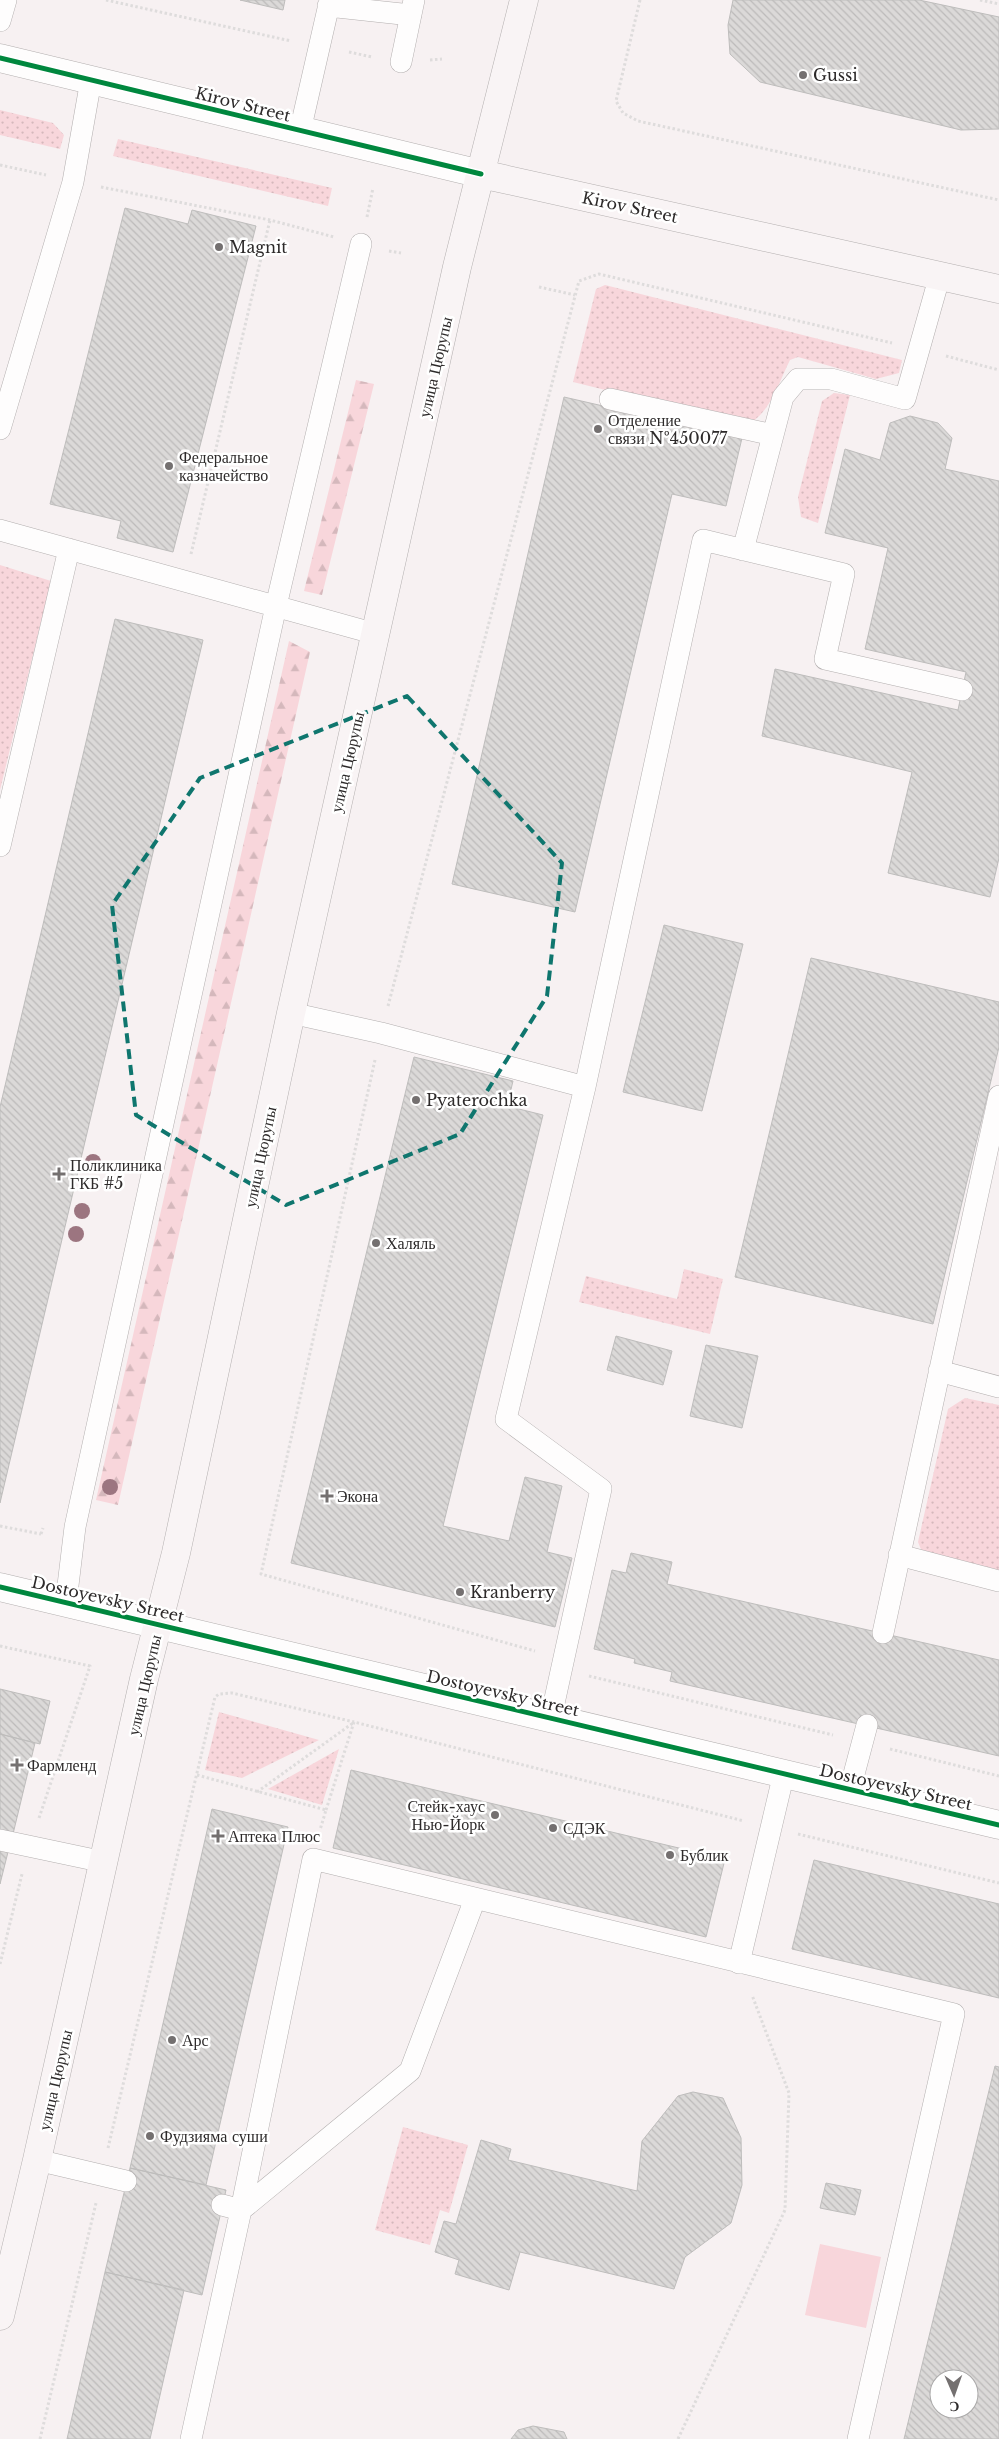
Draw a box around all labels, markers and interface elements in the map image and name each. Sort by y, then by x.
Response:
place label: Gussi [813,65,858,85]
marker: Gussi [797,69,809,81]
street label: Kirov Street [193,82,293,126]
street label: Kirov Street [580,187,680,227]
place label: Magnit [229,237,287,257]
marker: Magnit [213,241,225,253]
street label: улица Цюрупы [414,314,456,419]
place label: Отделение связи №450077 [608,410,728,448]
marker: Отделение связи №450077 [592,423,604,435]
place label: Федеральное казначейство [179,447,268,485]
marker: Федеральное казначейство [163,460,175,472]
street label: улица Цюрупы [326,709,368,814]
place label: Pyaterochka [426,1090,527,1110]
marker: Pyaterochka [410,1094,422,1106]
street label: улица Цюрупы [240,1104,281,1209]
place label: Поликлиника ГКБ #5 [70,1155,162,1193]
marker: Поликлиника ГКБ #5 [52,1167,66,1181]
place label: Халяль [386,1233,435,1253]
marker: Халяль [370,1237,382,1249]
place label: Экона [337,1486,378,1506]
marker: Экона [321,1490,333,1502]
street label: Dostoyevsky Street [30,1572,186,1626]
place label: Kranberry [470,1582,556,1602]
marker: Kranberry [454,1586,466,1598]
street label: улица Цюрупы [123,1632,165,1737]
street label: Dostoyevsky Street [425,1666,581,1720]
place label: Фармленд [27,1755,96,1775]
marker: Фармленд [11,1759,23,1771]
street label: Dostoyevsky Street [818,1760,974,1814]
place label: Стейк-хаус Нью-Йорк [408,1796,485,1834]
marker: Стейк-хаус Нью-Йорк [489,1809,501,1821]
place label: СДЭК [563,1818,606,1838]
marker: СДЭК [547,1822,559,1834]
place label: Аптека Плюс [228,1826,320,1846]
marker: Аптека Плюс [212,1830,224,1842]
place label: Бублик [680,1845,729,1865]
marker: Бублик [664,1849,676,1861]
street label: улица Цюрупы [34,2027,76,2132]
place label: Арс [182,2030,209,2050]
marker: Арс [166,2034,178,2046]
place label: Фудзияма суши [160,2126,268,2146]
marker: Фудзияма суши [144,2130,156,2142]
north arrow [929,2369,979,2419]
text: С [949,2398,960,2416]

